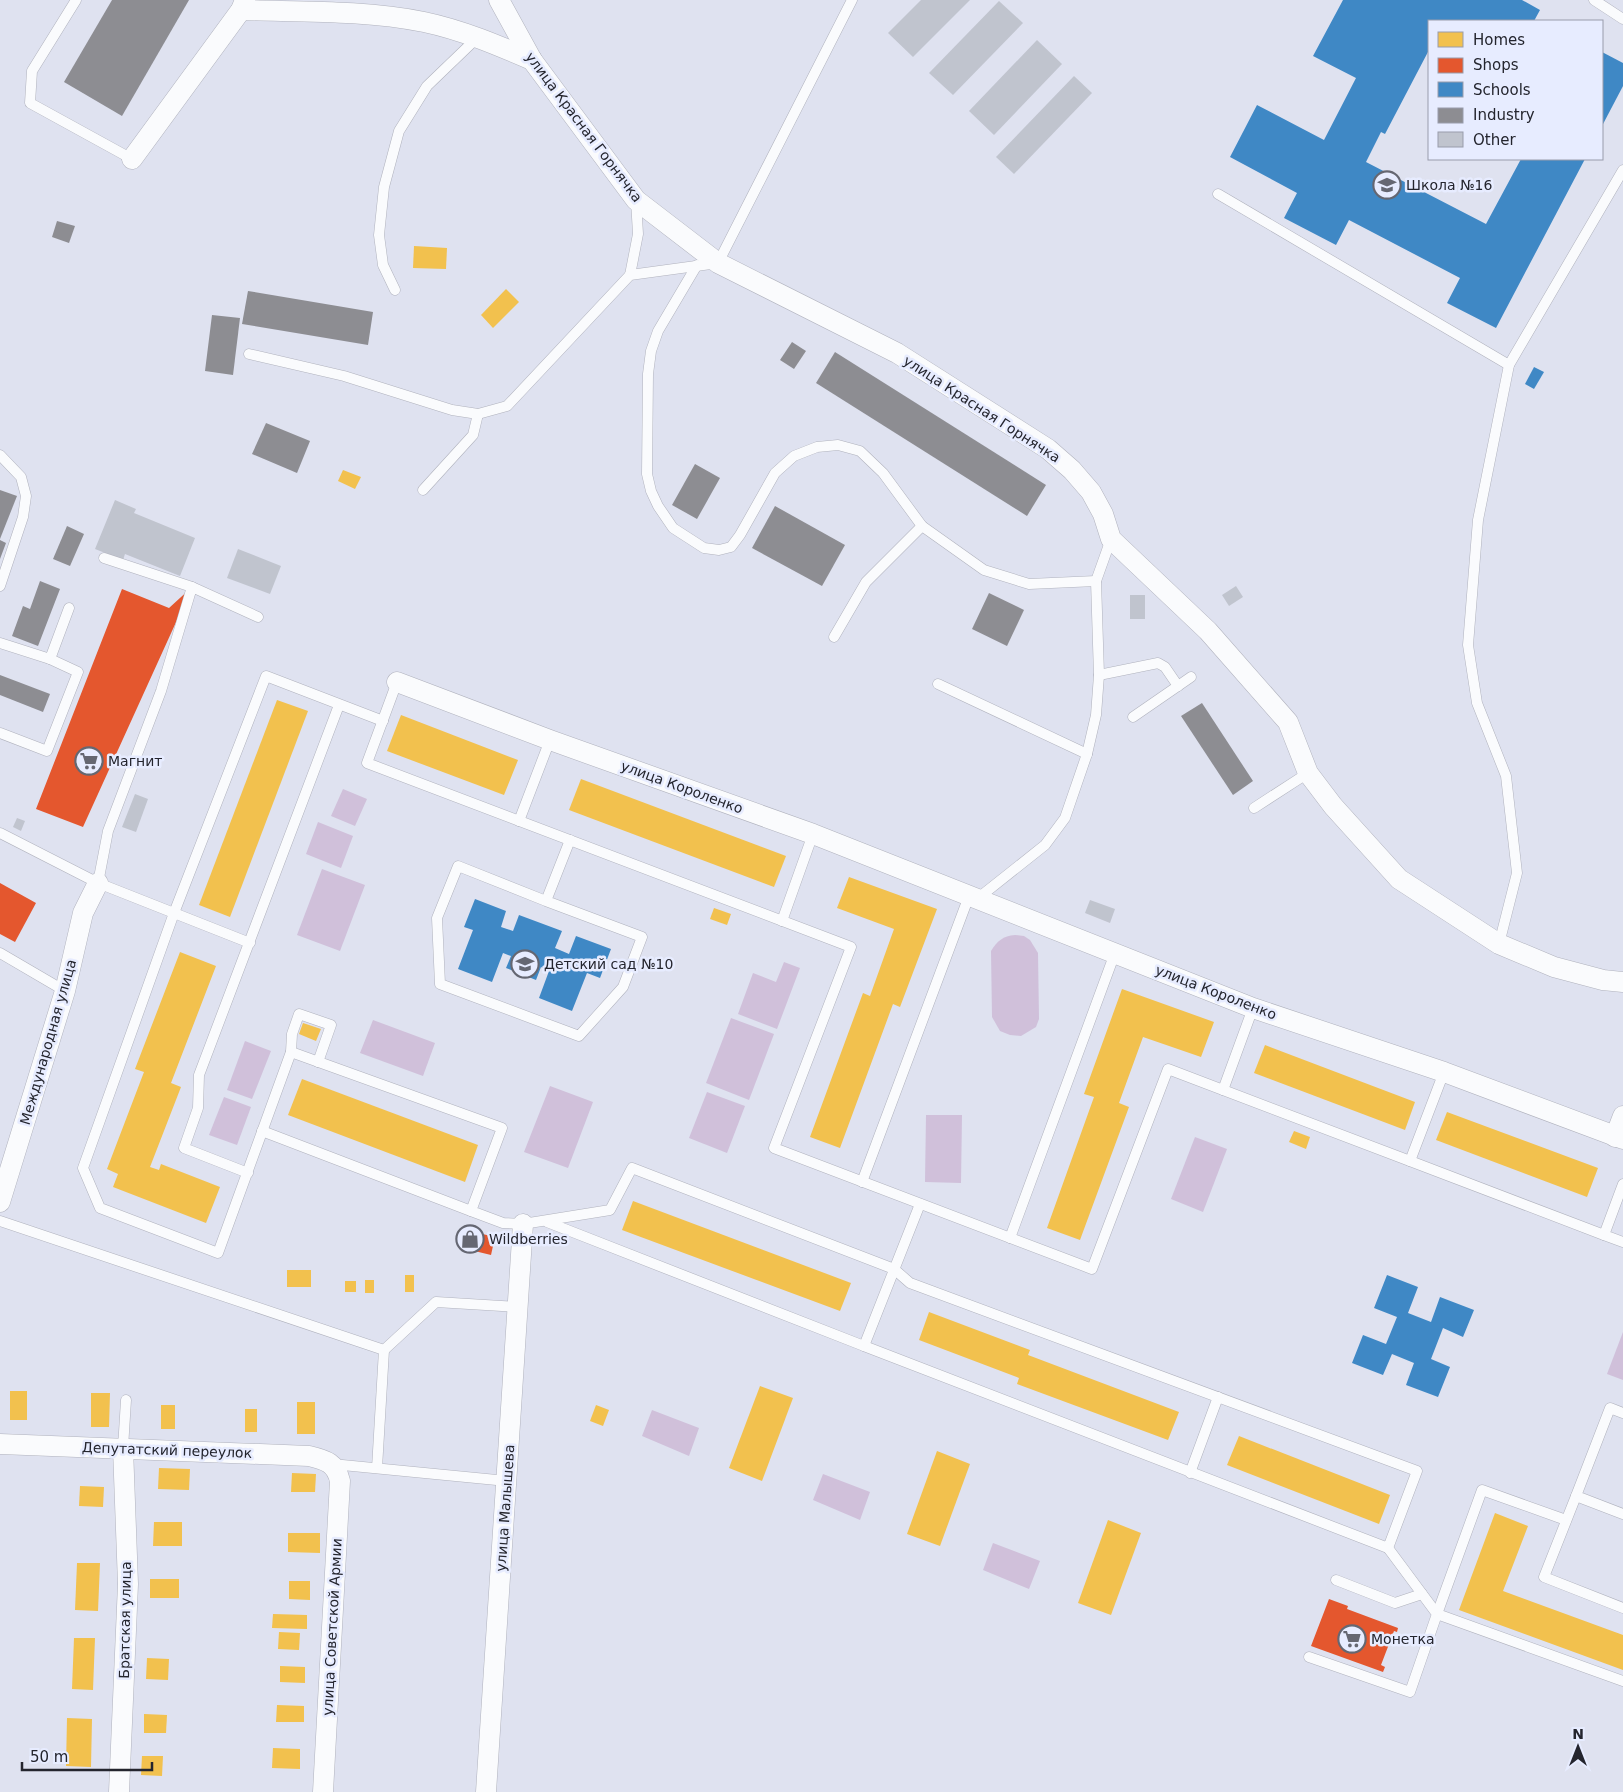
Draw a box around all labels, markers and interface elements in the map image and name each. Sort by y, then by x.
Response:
legend [1428,20,1603,160]
text: Homes [1473,31,1525,49]
street label: улица Красная Горнячка [522,49,646,205]
text: Shops [1473,56,1519,74]
text: Schools [1473,81,1531,99]
text: Industry [1473,106,1535,124]
text: Other [1473,131,1516,149]
school or university icon: Школа №16 [1372,170,1402,200]
place label: Школа №16 [1406,177,1492,193]
street label: улица Красная Горнячка [901,352,1063,466]
supermarket icon: Магнит [74,746,104,776]
place label: Магнит [108,753,162,769]
street label: улица Короленко [619,757,745,817]
school or university icon: Детский сад №10 [510,949,540,979]
place label: Детский сад №10 [544,956,673,972]
street label: Международная улица [17,958,79,1126]
street label: улица Короленко [1153,961,1279,1023]
shop icon: Wildberries [455,1224,485,1254]
place label: Wildberries [489,1231,568,1247]
street label: Депутатский переулок [82,1439,252,1461]
street label: улица Малышева [493,1444,517,1572]
street label: улица Советской Армии [319,1538,345,1716]
street label: Братская улица [116,1561,134,1679]
supermarket icon: Монетка [1337,1624,1367,1654]
place label: Монетка [1371,1631,1435,1647]
north arrow [1553,1722,1603,1772]
text: N [1572,1726,1584,1742]
scale bar [22,1740,152,1772]
text: 50 m [30,1748,68,1766]

